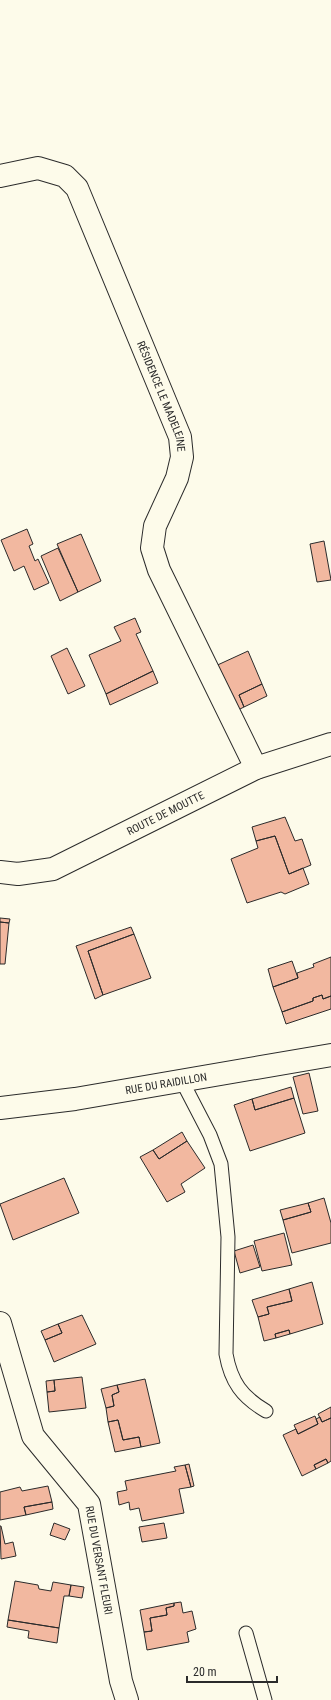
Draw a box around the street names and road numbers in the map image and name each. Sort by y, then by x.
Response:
street label: RÉSIDENCE LE MADELEINE [134,339,188,453]
street label: ROUTE DE MOUTTE [125,788,207,838]
street label: RUE DU RAIDILLON [124,1070,208,1097]
street label: RUE DU VERSANT FLEURI [83,1505,115,1616]

